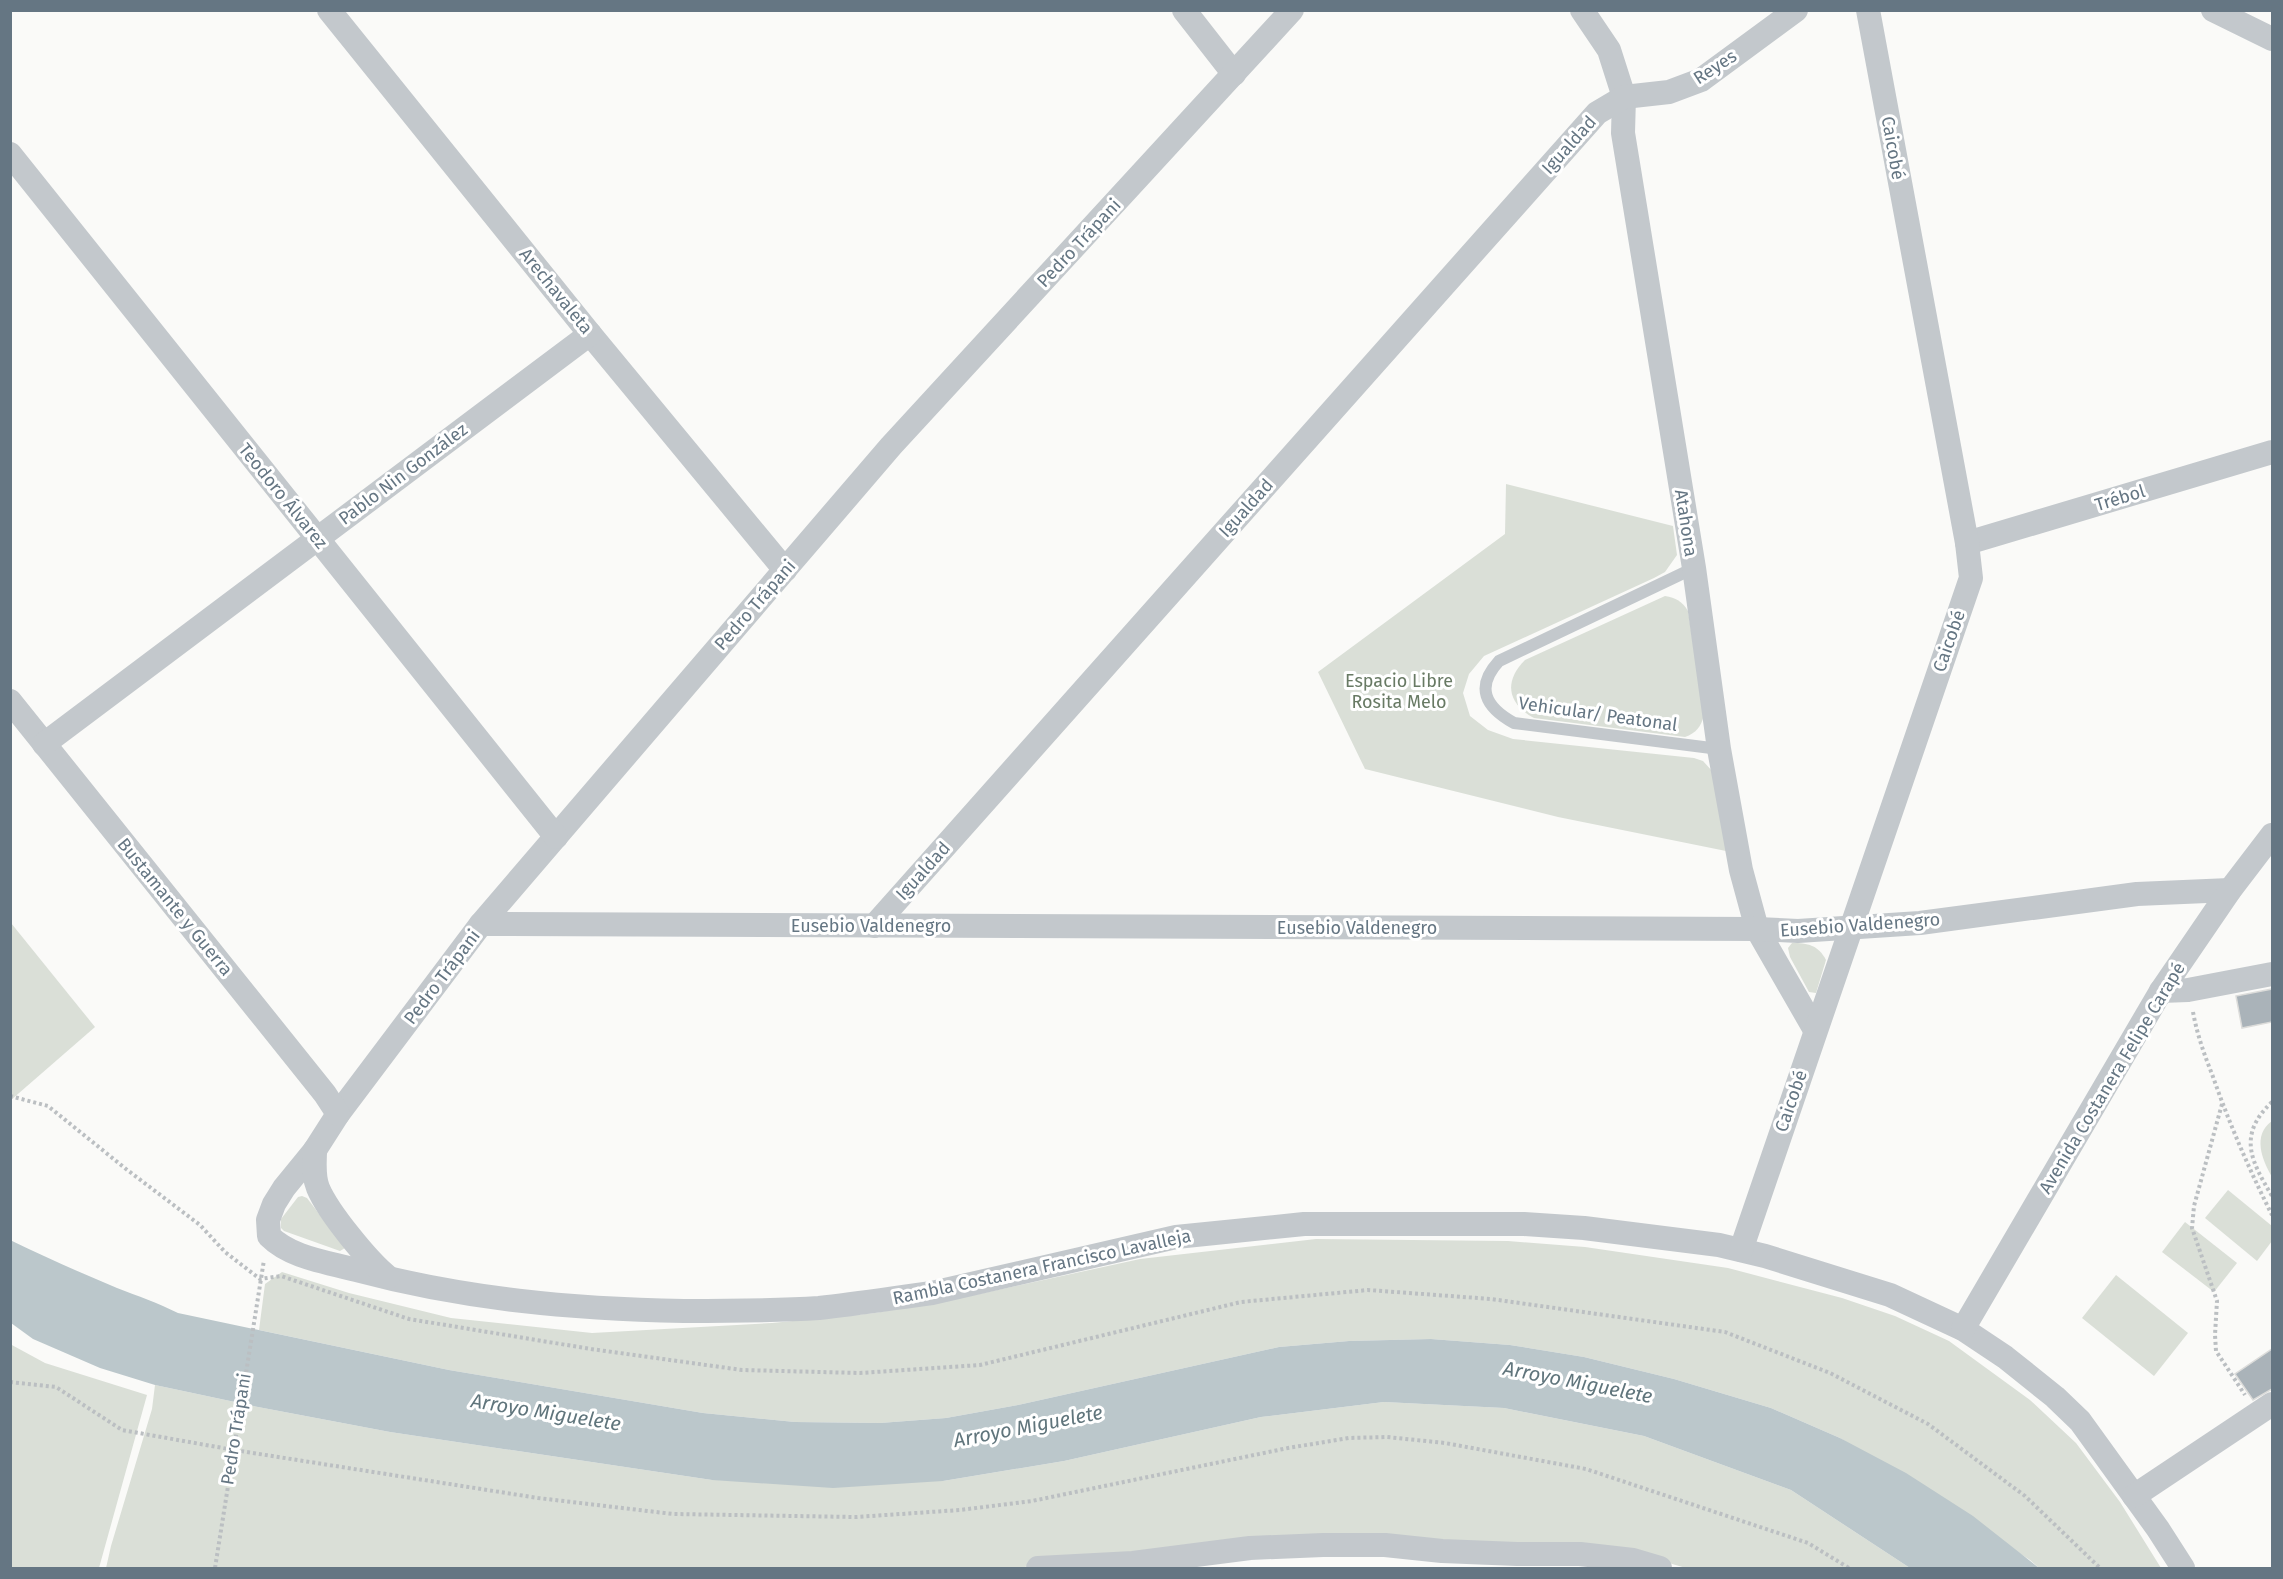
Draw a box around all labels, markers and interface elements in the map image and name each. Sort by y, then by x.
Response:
street label: Reyes [1689,45,1741,89]
street label: Igualdad [1537,111,1601,179]
street label: Caicobé [1877,115,1909,181]
street label: Pedro Trápani [1032,194,1126,292]
street label: Arechavaleta [515,243,597,339]
street label: Pablo Nin González [334,418,472,530]
street label: Teodoro Álvarez [234,438,333,553]
street label: Igualdad [1214,474,1278,542]
street label: Trébol [2092,480,2148,516]
street label: Atahona [1670,488,1702,558]
street label: Pedro Trápani [710,555,800,655]
street label: Caicobé [1928,607,1970,675]
park label: Espacio Libre Rosita Melo [1345,670,1453,713]
street label: Vehicular/ Peatonal [1517,692,1679,736]
street label: Bustamante y Guerra [113,834,237,980]
street label: Igualdad [891,837,955,905]
street label: Eusebio Valdenegro [1779,908,1941,942]
street label: Eusebio Valdenegro [791,915,951,937]
street label: Eusebio Valdenegro [1277,917,1437,939]
street label: Pedro Trápani [399,925,485,1029]
street label: Avenida Costanera Felipe Carapé [2034,958,2190,1198]
street label: Caicobé [1770,1067,1812,1135]
street label: Rambla Costanera Francisco Lavalleja [891,1225,1193,1309]
water label: Arroyo Miguelete [1500,1356,1655,1408]
street label: Pedro Trápani [216,1371,256,1487]
water label: Arroyo Miguelete [468,1388,623,1436]
water label: Arroyo Miguelete [950,1400,1105,1452]

